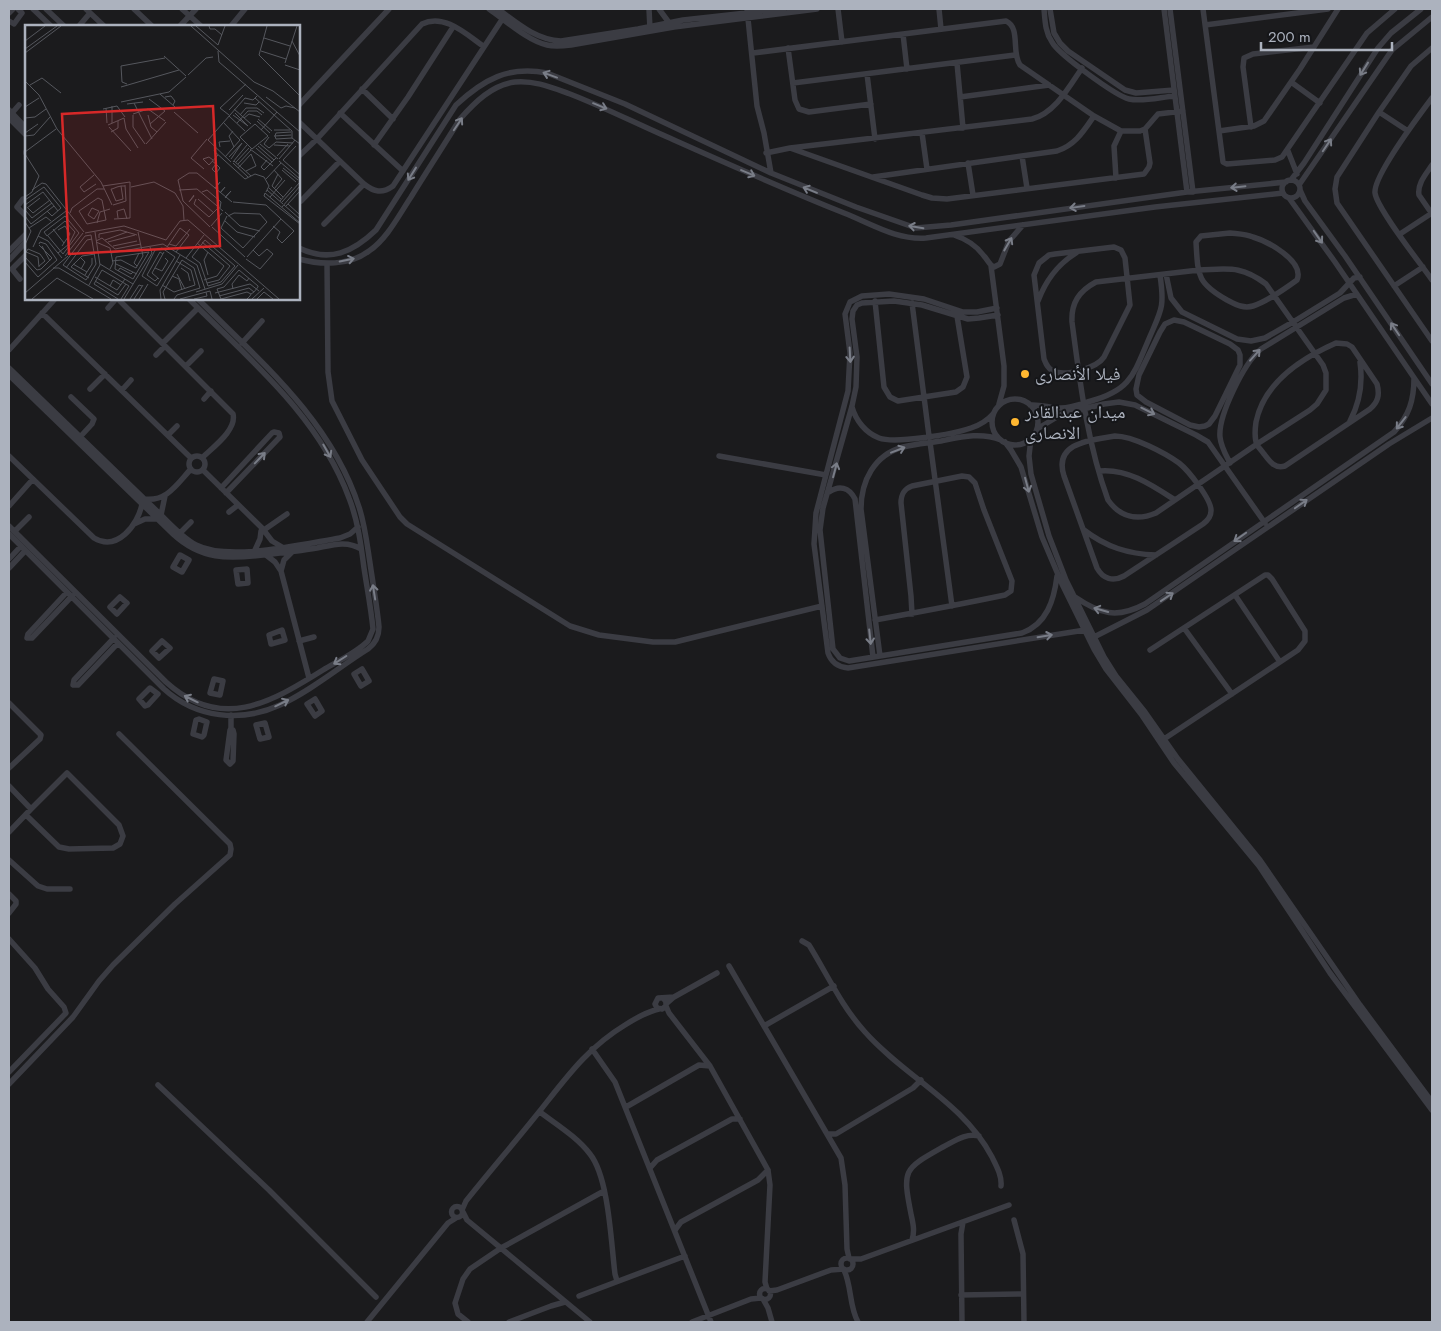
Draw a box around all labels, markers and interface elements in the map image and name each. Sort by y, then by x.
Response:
scale bar [1261,20,1392,52]
inset map [25,25,300,300]
text: 200 m [1268,26,1311,48]
one-way arrow [1359,61,1369,75]
one-way arrow [542,70,558,79]
one-way arrow [592,102,607,112]
one-way arrow [453,117,463,131]
one-way arrow [1322,139,1332,153]
one-way arrow [407,166,417,180]
one-way arrow [740,169,755,179]
one-way arrow [1230,182,1246,191]
one-way arrow [803,184,818,194]
one-way arrow [1069,202,1085,212]
one-way arrow [908,221,924,231]
one-way arrow [1312,230,1323,243]
one-way arrow [1003,237,1013,252]
one-way arrow [338,255,354,264]
one-way arrow [1390,322,1400,336]
one-way arrow [845,346,855,363]
one-way arrow [1249,349,1261,362]
place label: فيلا الأنصارى [1035,361,1121,387]
marker: فيلا الأنصارى [1019,368,1031,380]
place label: ميدان عبدالقادر الانصارى [1024,399,1125,446]
one-way arrow [1140,407,1155,417]
marker: ميدان عبدالقادر الانصارى [1009,416,1021,428]
one-way arrow [1395,416,1406,429]
one-way arrow [322,444,332,458]
one-way arrow [890,445,905,454]
one-way arrow [254,452,266,464]
one-way arrow [831,463,840,479]
one-way arrow [1022,477,1032,493]
one-way arrow [1293,499,1307,509]
one-way arrow [1233,532,1247,542]
one-way arrow [369,585,379,601]
one-way arrow [1160,592,1174,602]
one-way arrow [1093,605,1109,615]
one-way arrow [866,629,875,645]
one-way arrow [1037,631,1053,641]
one-way arrow [333,655,347,665]
one-way arrow [184,694,199,703]
one-way arrow [275,698,290,708]

